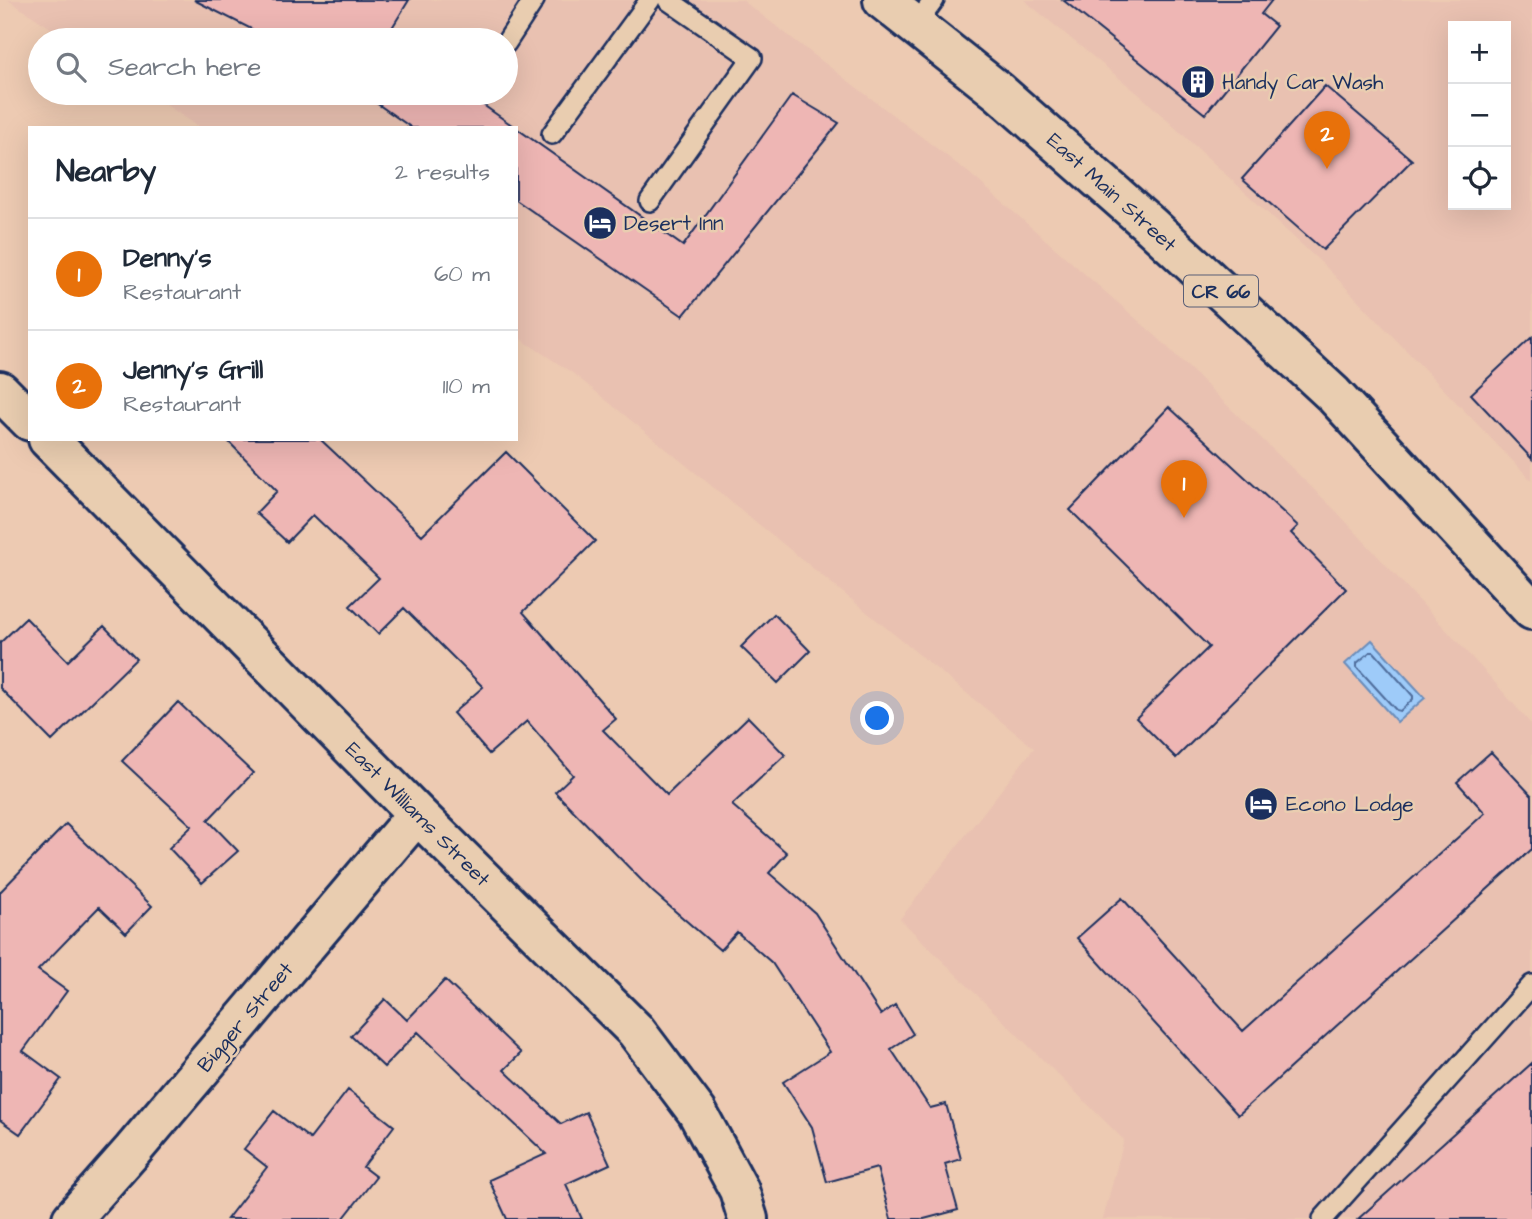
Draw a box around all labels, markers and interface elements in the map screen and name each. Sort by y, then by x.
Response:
map controls [1448,21,1511,210]
button: + [1448,21,1511,84]
search box [28,28,518,105]
icon: search [52,48,90,86]
text: Search here [108,49,261,85]
building icon: Handy Car Wash [1179,63,1217,101]
place label: Handy Car Wash [1222,68,1384,99]
button: − [1448,84,1511,147]
pin: 2 [1304,111,1350,169]
street label: East Main Street [1040,126,1183,259]
button: locate [1448,147,1511,210]
text: Nearby [56,151,156,193]
text: 2 results [395,156,490,188]
hotel icon: Desert Inn [581,204,619,242]
place label: Desert Inn [624,209,724,238]
text: Denny's [123,240,211,276]
text: 1 [78,258,80,290]
text: 60 m [434,258,490,290]
text: Restaurant [123,276,241,308]
road number: CR 66 [1184,276,1258,306]
text: Jenny's Grill [123,352,263,388]
text: 2 [72,370,86,402]
text: 110 m [442,370,490,402]
text: Restaurant [123,388,241,420]
pin: 1 [1161,460,1207,518]
your location [860,701,894,735]
street label: East Williams Street [339,736,497,894]
hotel icon: Econo Lodge [1242,785,1280,823]
place label: Econo Lodge [1286,790,1414,821]
street label: Bigger Street [191,956,302,1080]

